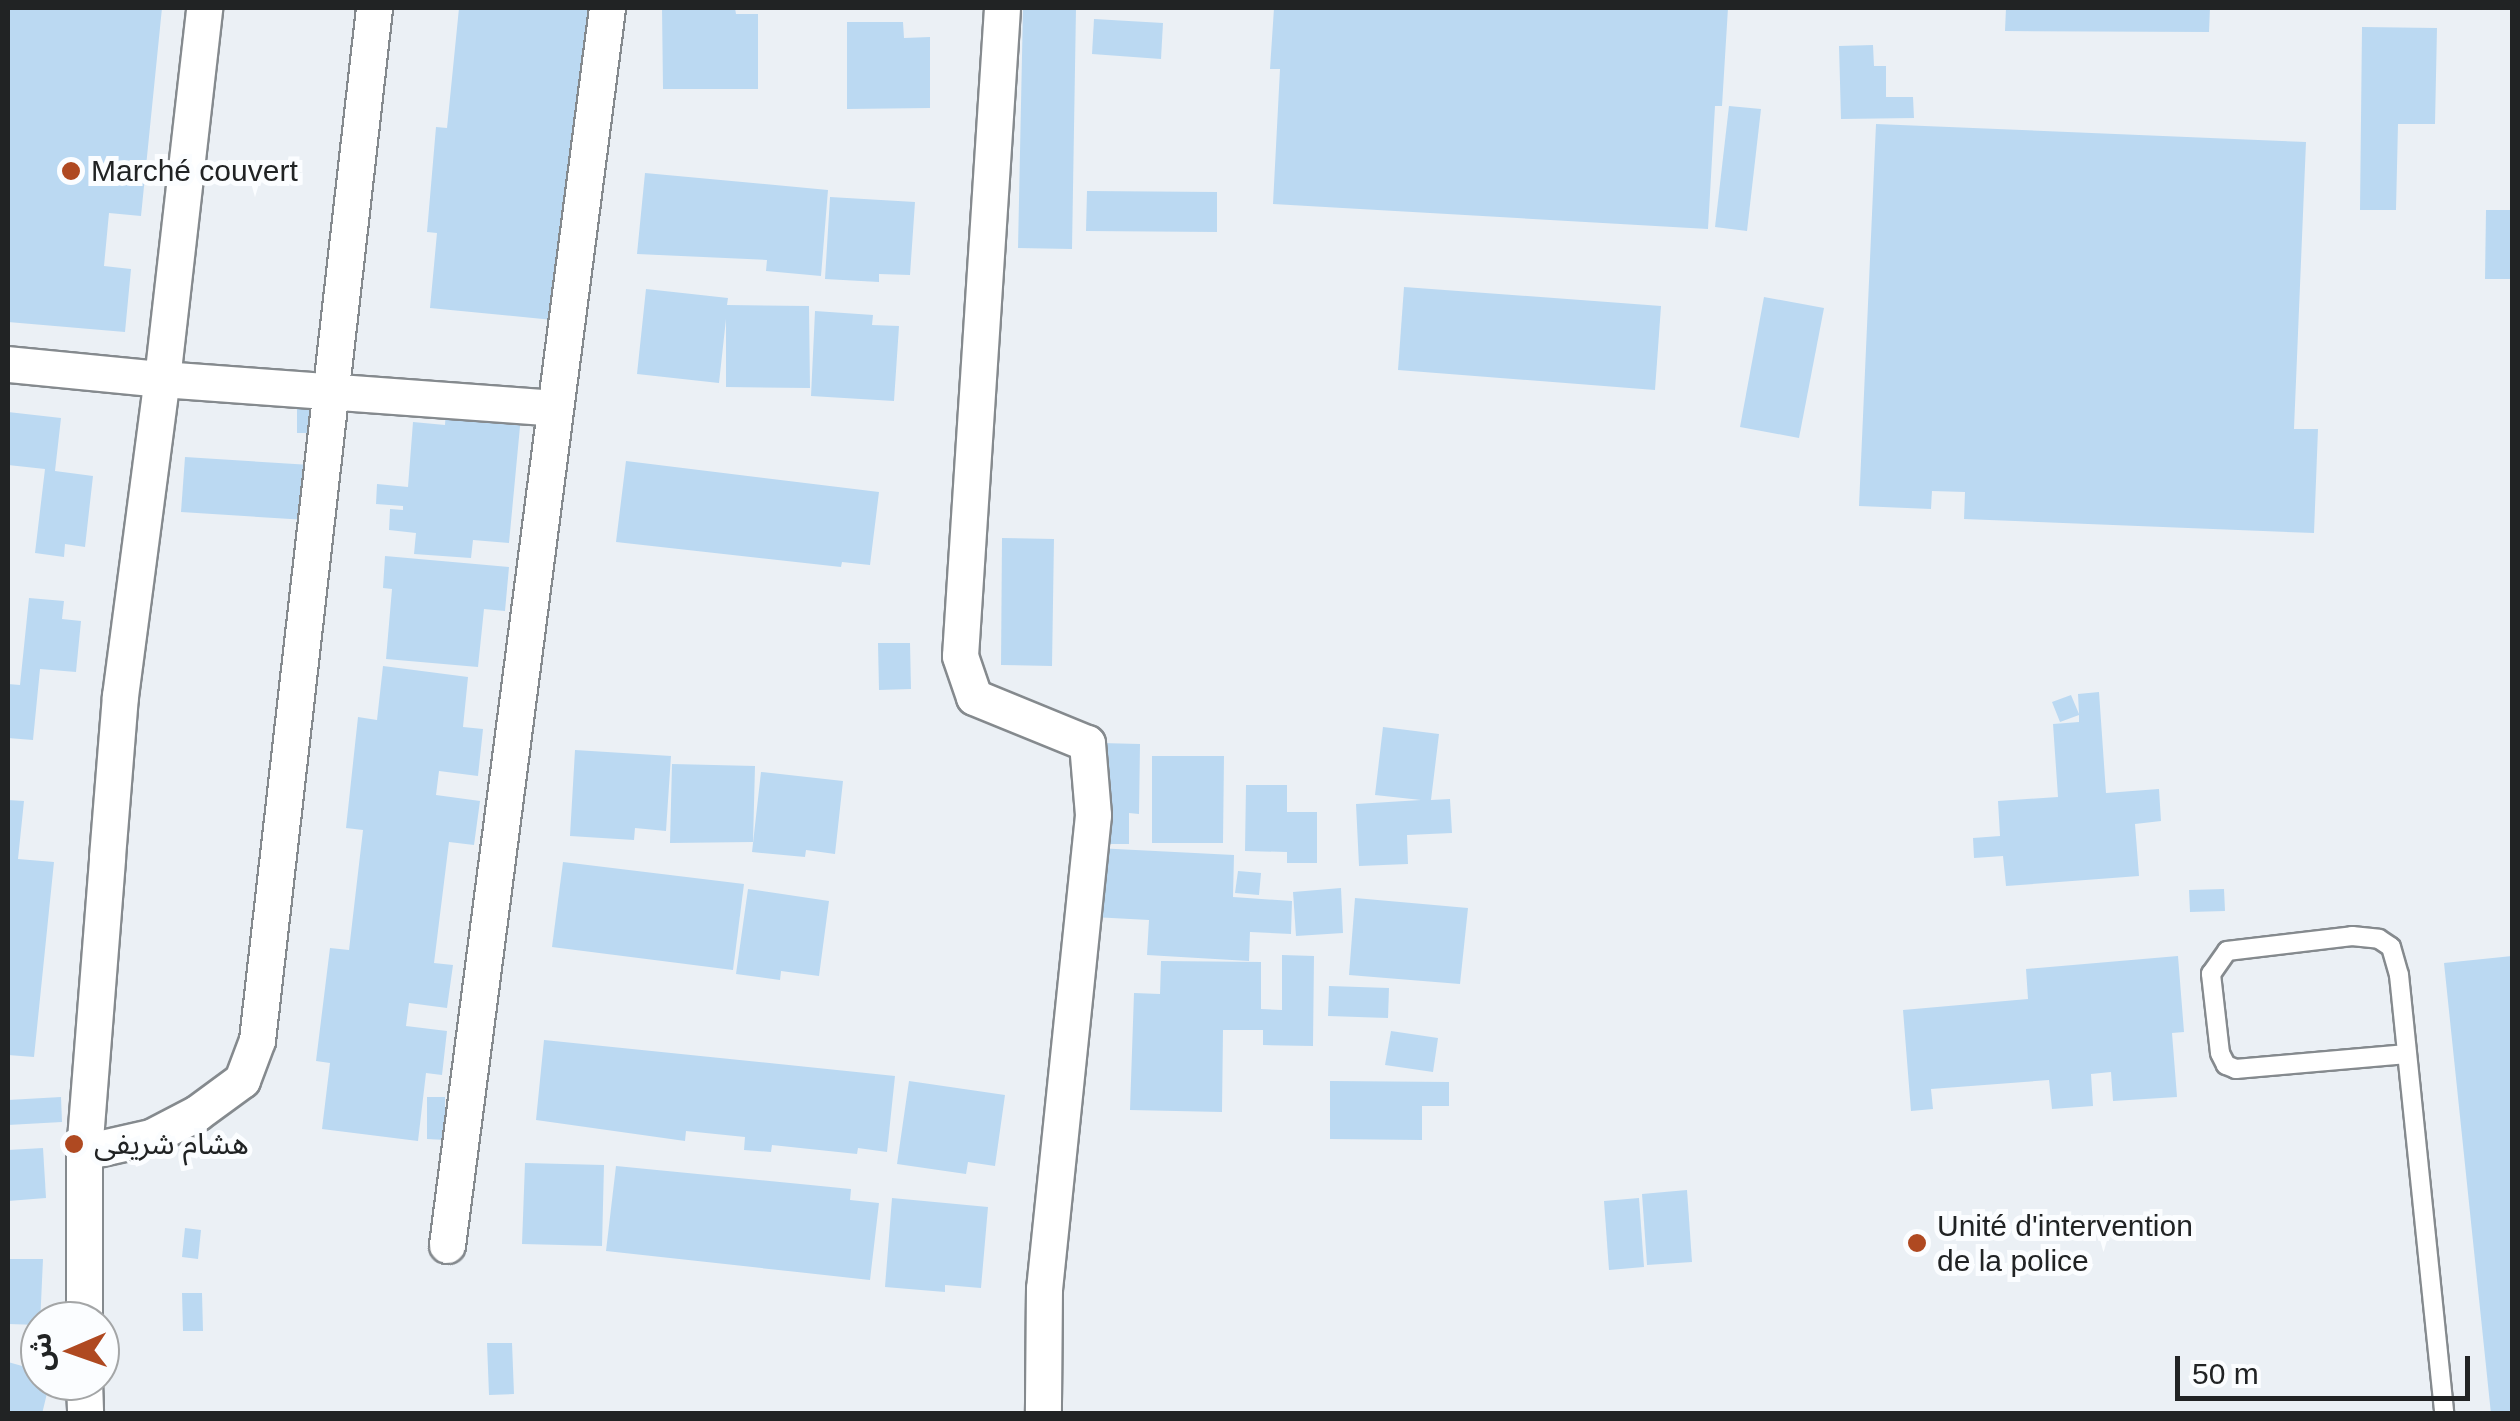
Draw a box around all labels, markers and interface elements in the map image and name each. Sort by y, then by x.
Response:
place label: Marché couvert [91,153,298,189]
marker: Marché couvert [60,160,82,182]
place label: هشام شريفى [94,1126,249,1162]
marker: هشام شريفى [63,1133,85,1155]
place label: Unité d'intervention de la police [1937,1208,2193,1278]
marker: Unité d'intervention de la police [1906,1232,1928,1254]
north arrow [20,1301,120,1401]
text: ش [25,1332,58,1372]
scale bar [2180,1336,2475,1398]
text: 50 m [2192,1357,2259,1390]

